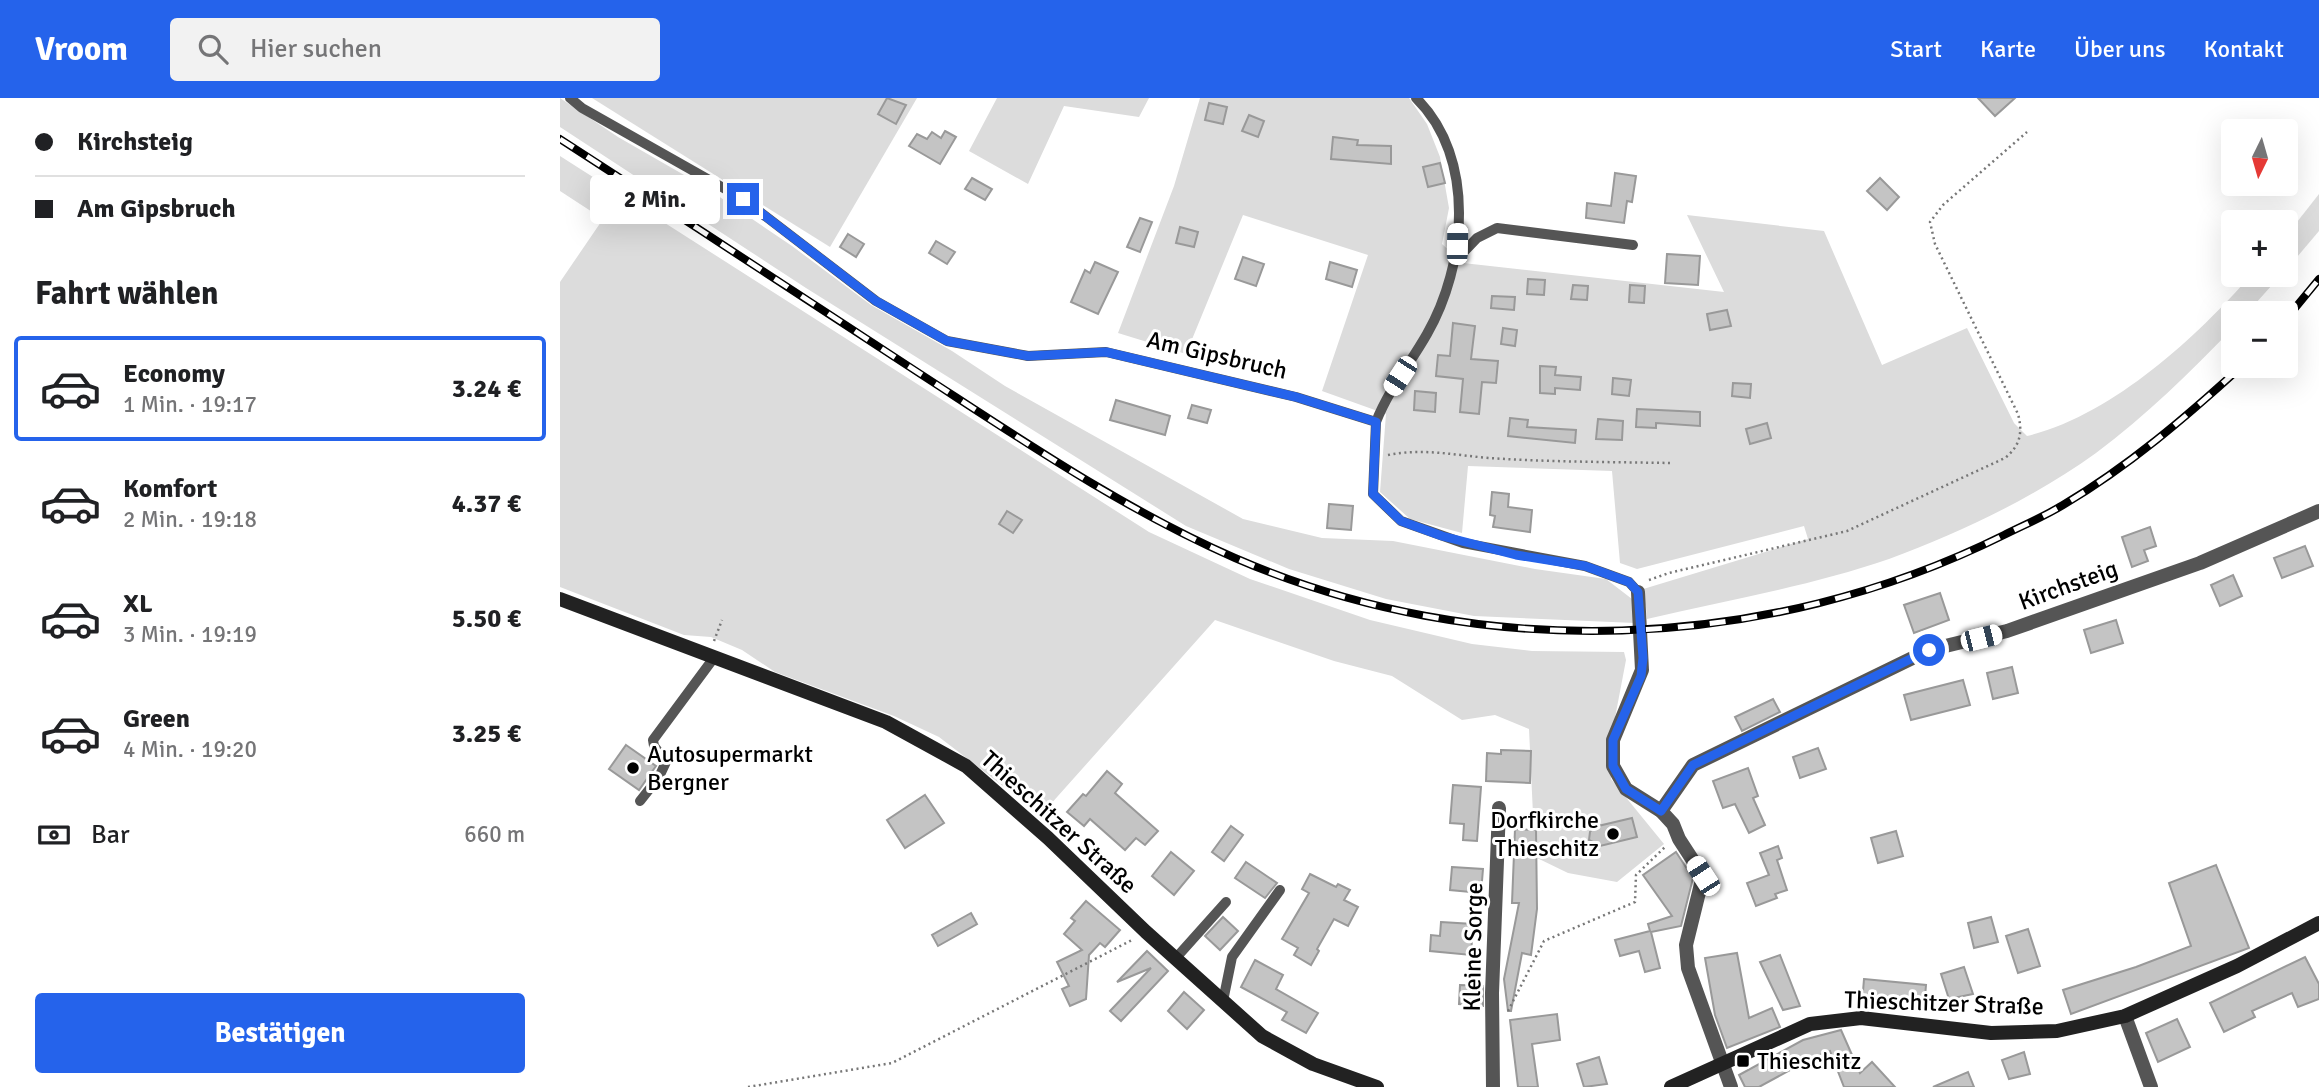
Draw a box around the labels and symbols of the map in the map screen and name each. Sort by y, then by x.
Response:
north arrow [2221,119,2298,196]
callout: 2 Min. [589,174,718,224]
route end [727,183,759,215]
car [1447,223,1468,265]
street label: Am Gipsbruch [1144,324,1290,386]
car [1380,353,1421,399]
street label: Kirchsteig [2014,553,2122,617]
car [1959,623,2004,653]
route start [1913,634,1945,666]
place label: Autosupermarkt Bergner [647,739,813,797]
street label: Thieschitzer Straße [975,744,1143,900]
marker: Autosupermarkt Bergner [625,760,641,776]
place label: Dorfkirche Thieschitz [1490,805,1599,863]
marker: Dorfkirche Thieschitz [1605,826,1621,842]
car [1683,853,1724,899]
street label: Kleine Sorge [1457,882,1489,1012]
street label: Thieschitzer Straße [1844,985,2044,1021]
place label: Thieschitz [1757,1046,1861,1076]
marker: Thieschitz [1735,1053,1751,1069]

